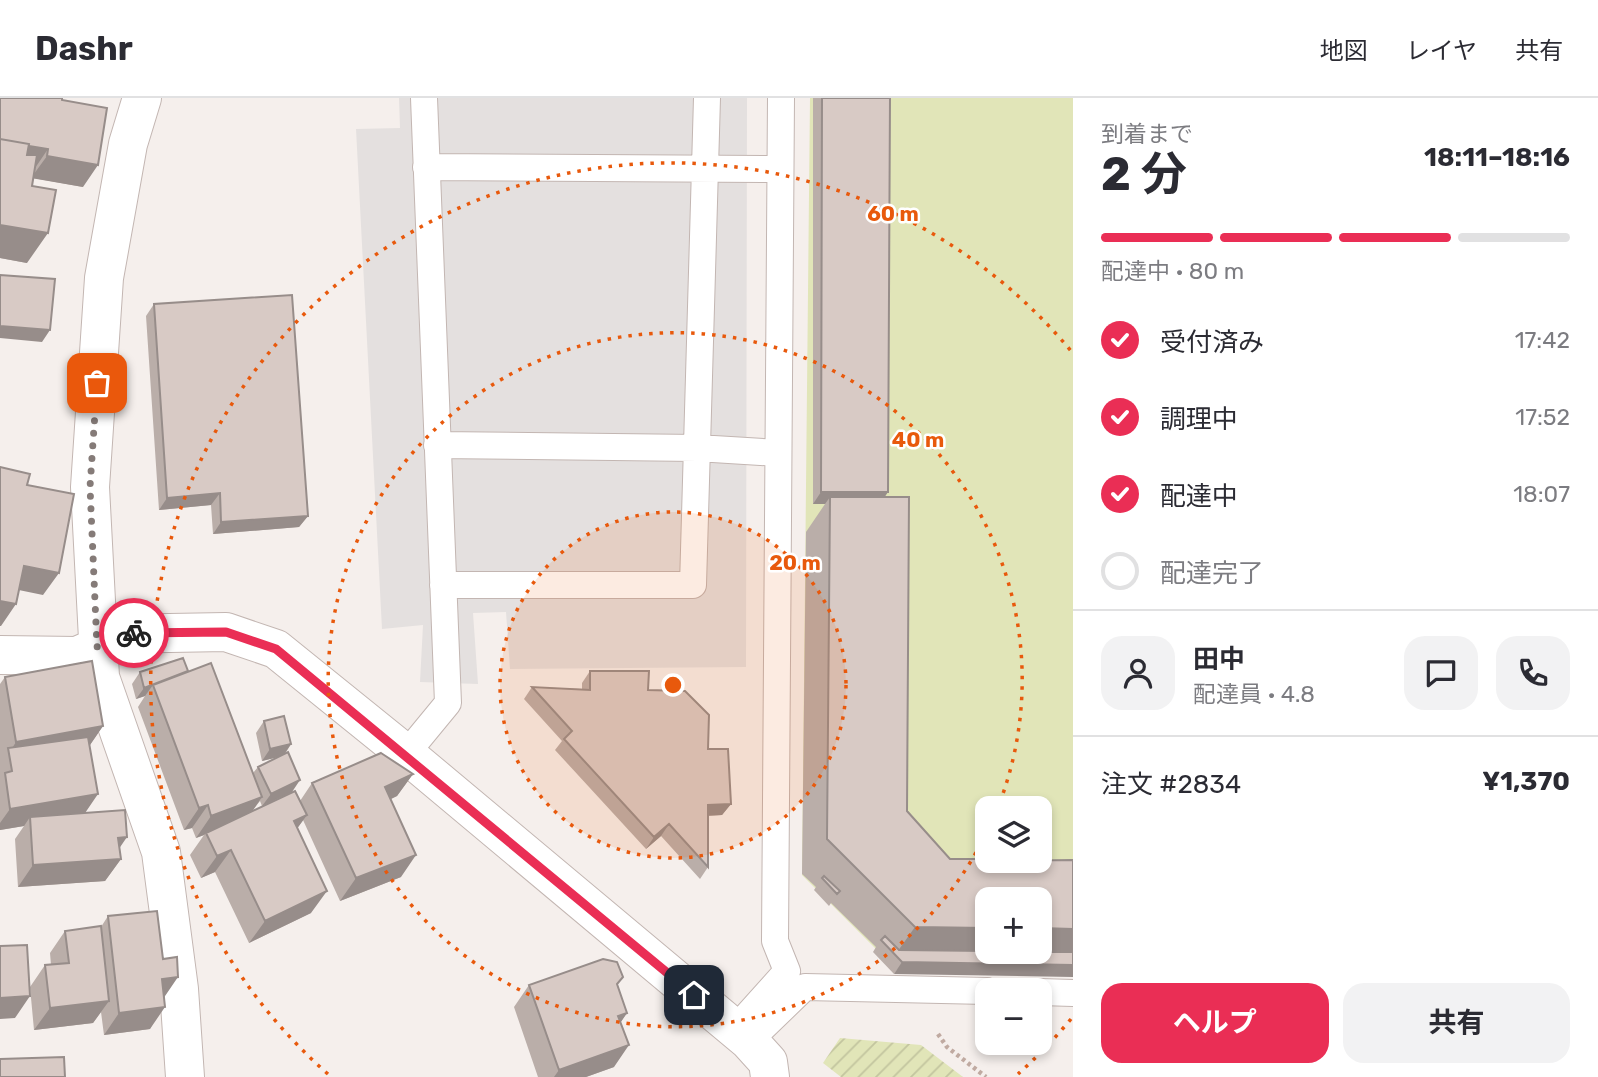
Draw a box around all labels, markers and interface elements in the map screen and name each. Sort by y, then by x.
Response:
text: Dashr [35,29,133,68]
text: 地図 [1320,37,1368,65]
text: レイヤ [1406,37,1477,65]
text: 共有 [1515,37,1563,65]
text: 到着まで [1101,120,1193,148]
text: 18:11–18:16 [1424,142,1570,173]
text: 2 分 [1101,147,1187,202]
text: 60 m [867,201,919,226]
text: 配達中 · 80 m [1101,257,1244,285]
icon: check [1101,321,1139,359]
text: 17:42 [1515,326,1570,354]
text: 受付済み [1160,327,1264,358]
pin [67,353,127,413]
icon: bag [78,364,116,402]
icon: check [1101,398,1139,436]
text: 17:52 [1515,403,1570,431]
text: 調理中 [1160,404,1238,435]
text: 40 m [892,427,944,452]
icon: check [1101,475,1139,513]
text: 18:07 [1513,480,1570,508]
text: 配達中 [1160,481,1238,512]
text: 20 m [769,550,821,575]
text: 配達完了 [1160,558,1264,589]
courier [99,598,169,668]
icon: bike [115,614,153,652]
button: person [1101,636,1175,710]
button: chat [1404,636,1478,710]
button: phone [1496,636,1570,710]
text: 田中 [1193,644,1245,675]
centre of rings [661,673,685,697]
text: 配達員 · 4.8 [1193,680,1315,708]
text: ¥1,370 [1482,766,1570,797]
text: 注文 #2834 [1101,769,1241,800]
map controls [975,796,1052,1055]
button: layers [975,796,1052,873]
button: + [975,887,1052,964]
pin [664,965,724,1025]
icon: home [675,976,713,1014]
button: − [975,978,1052,1055]
button: ヘルプ [1101,983,1329,1063]
button: 共有 [1343,983,1570,1063]

